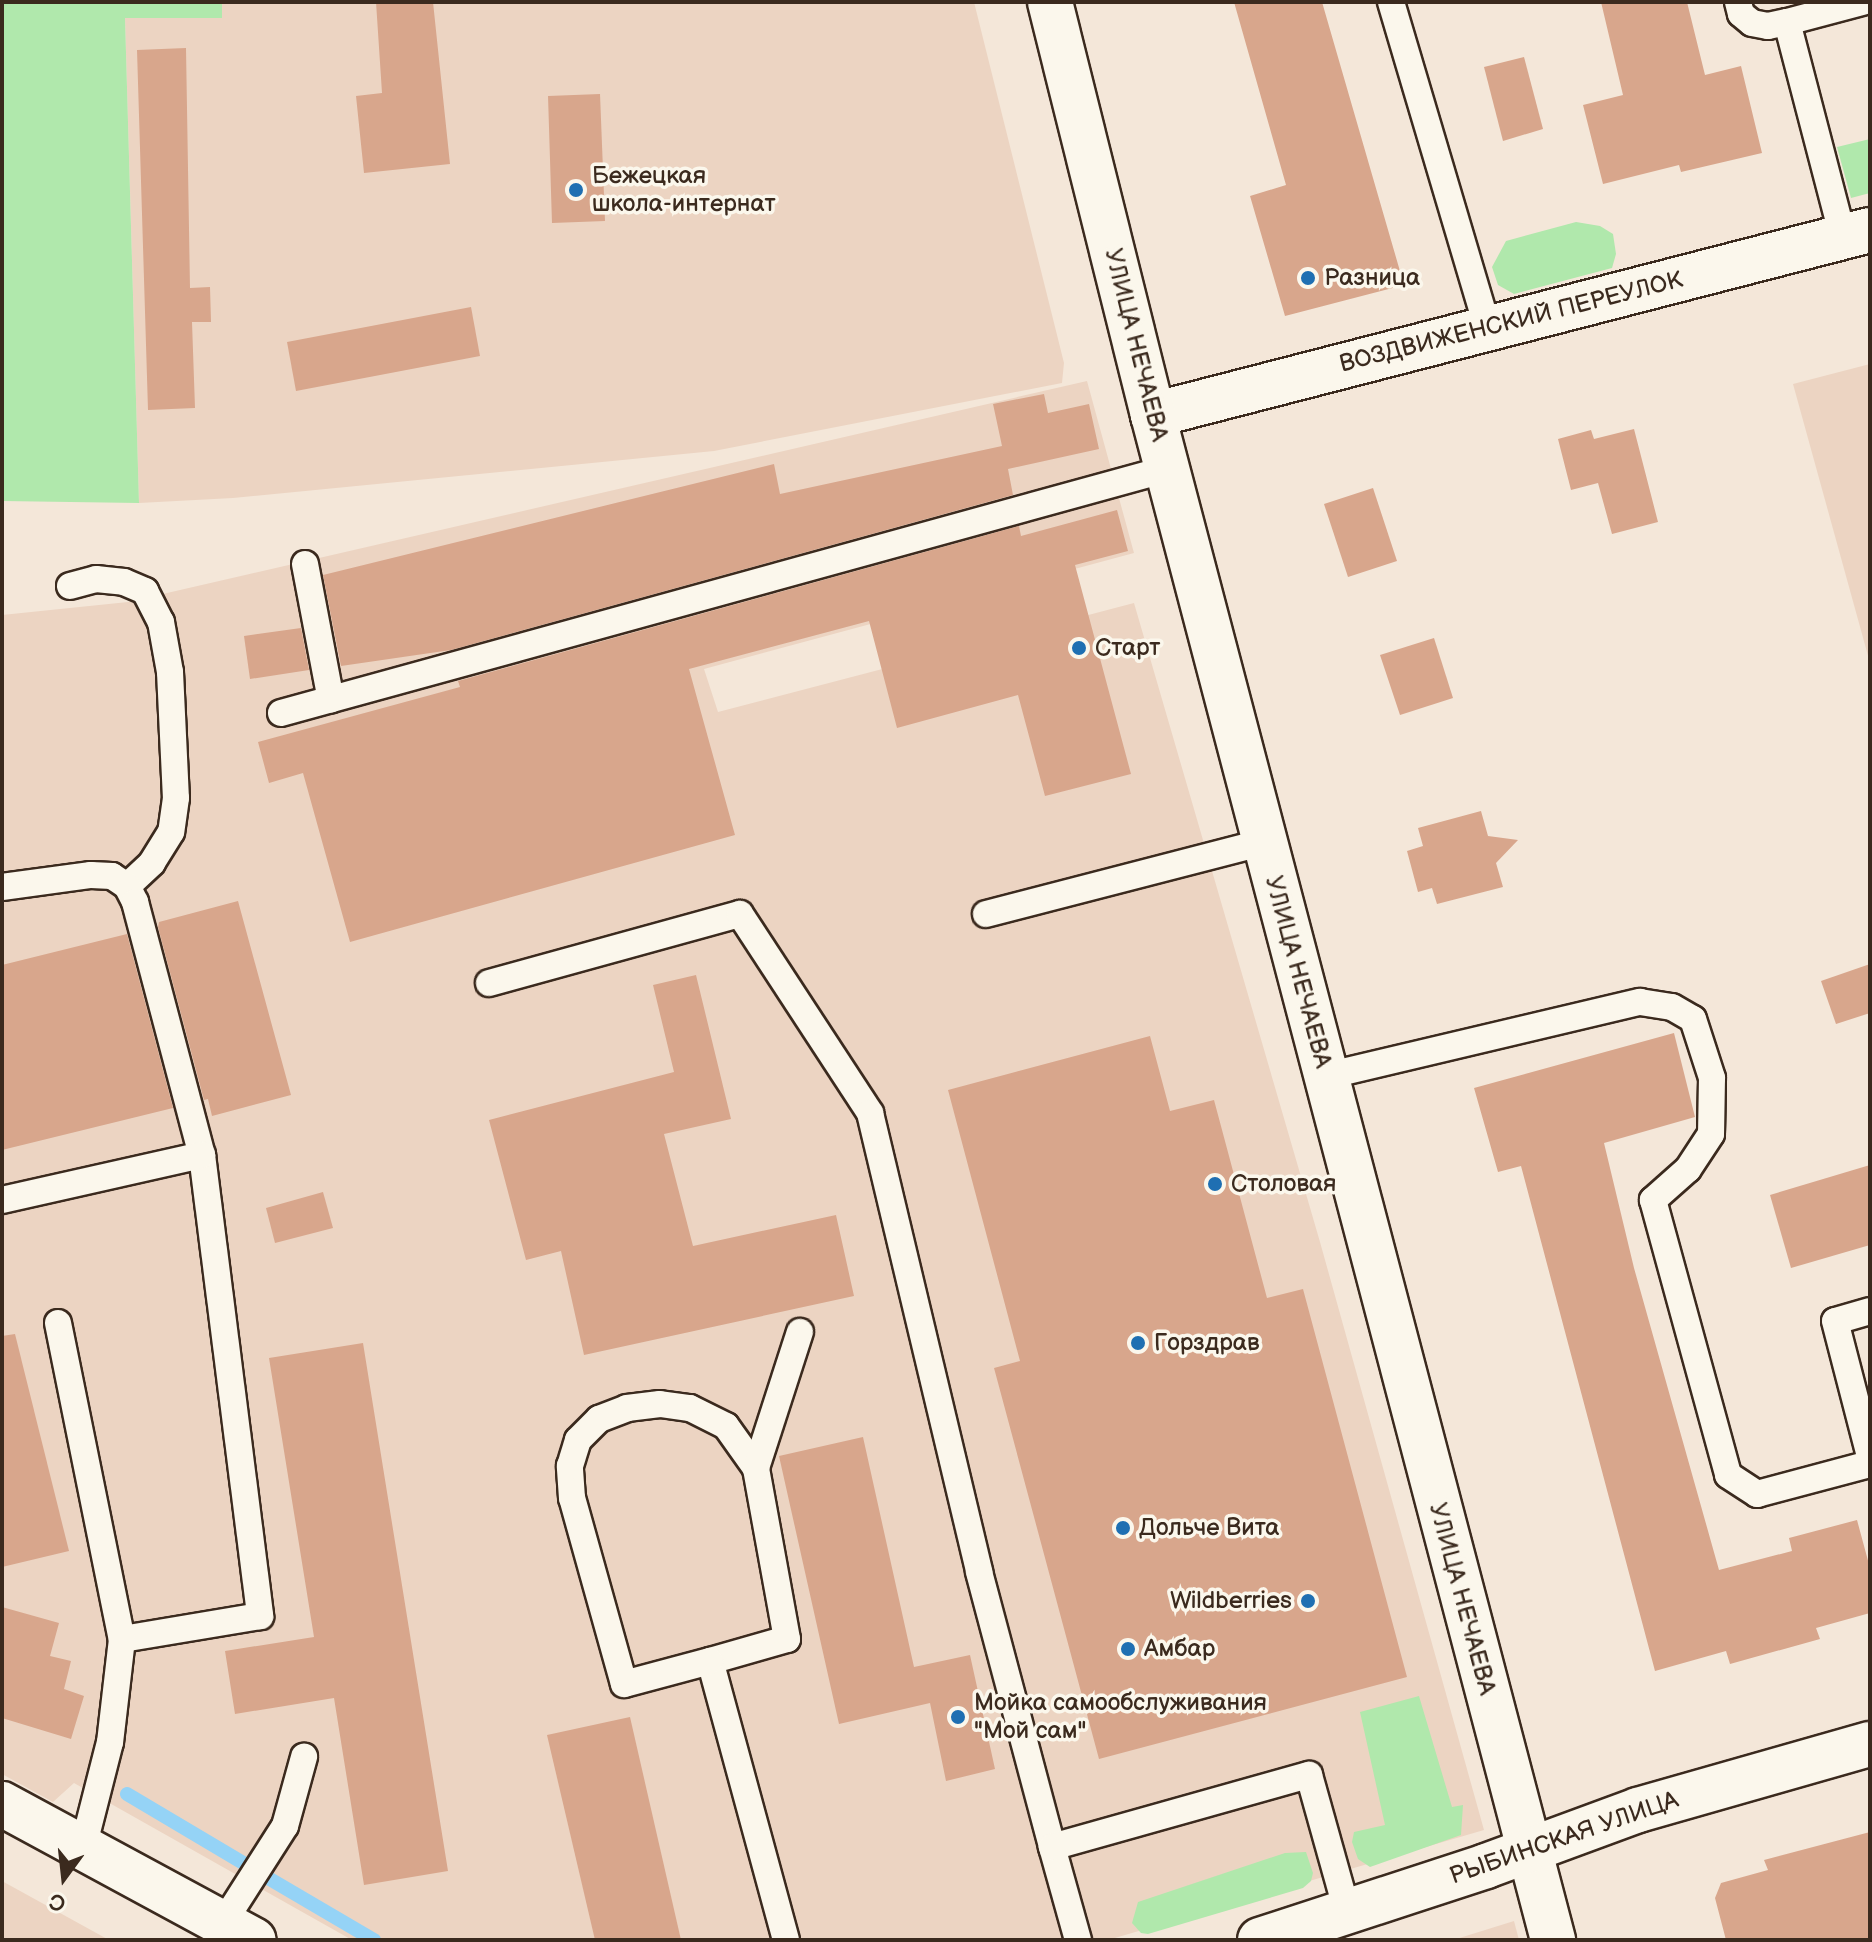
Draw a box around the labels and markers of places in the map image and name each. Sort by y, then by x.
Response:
place label: Бежецкая школа-интернат [592,162,776,218]
marker: Бежецкая школа-интернат [567,181,585,199]
place label: Разница [1324,264,1420,292]
marker: Разница [1299,269,1317,287]
place label: Старт [1095,634,1160,662]
marker: Старт [1070,639,1088,657]
place label: Столовая [1231,1170,1336,1198]
marker: Столовая [1206,1175,1224,1193]
place label: Горздрав [1154,1329,1259,1357]
marker: Горздрав [1129,1334,1147,1352]
place label: Дольче Вита [1139,1514,1280,1542]
marker: Дольче Вита [1114,1519,1132,1537]
place label: Wildberries [1170,1587,1292,1615]
marker: Wildberries [1299,1592,1317,1610]
place label: Амбар [1144,1635,1215,1663]
marker: Амбар [1119,1640,1137,1658]
place label: Мойка самообслуживания "Мой сам" [974,1689,1267,1745]
marker: Мойка самообслуживания "Мой сам" [949,1708,967,1726]

